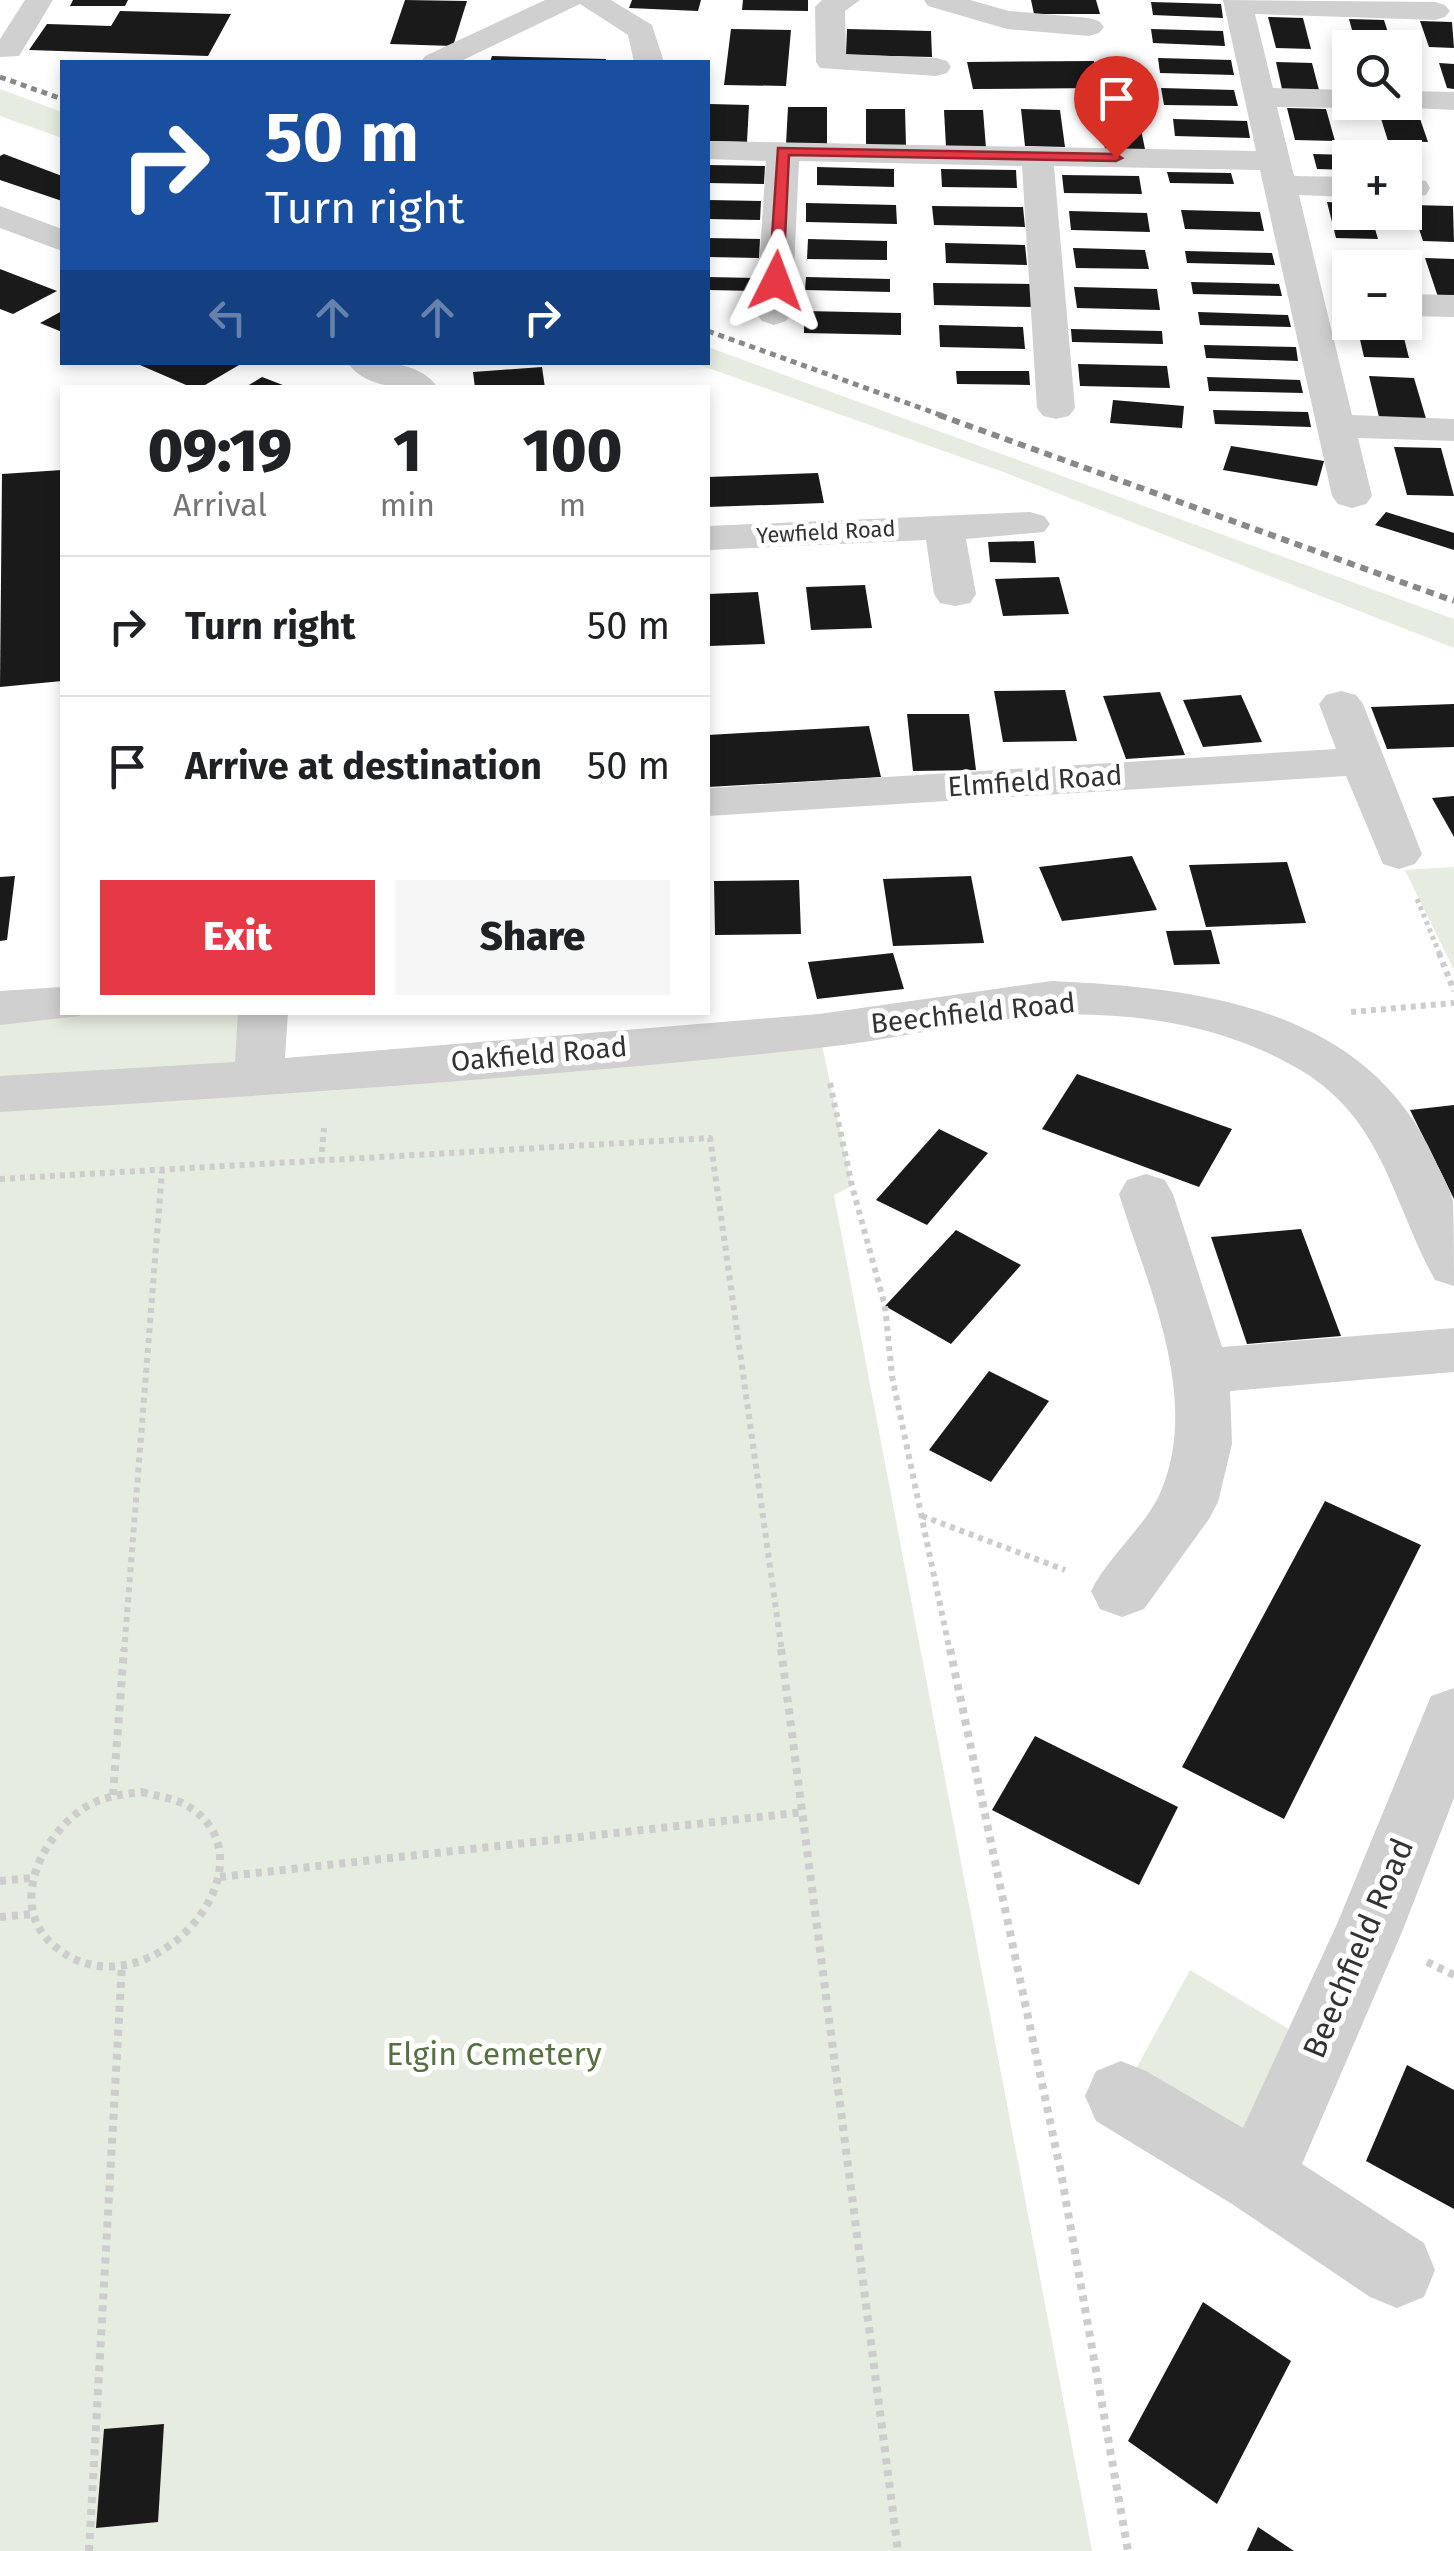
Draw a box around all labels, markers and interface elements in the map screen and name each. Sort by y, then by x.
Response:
map controls [1332,30,1422,340]
button: search [1332,30,1422,120]
pin [1074,56,1159,159]
icon: arrive [1089,71,1144,126]
text: 50 m [265,96,419,180]
icon: right [100,100,230,230]
button: + [1332,140,1422,230]
text: Turn right [265,181,464,235]
position arrow [724,229,828,333]
button: − [1332,250,1422,340]
icon: left [200,290,255,345]
icon: ahead [305,290,360,345]
icon: ahead [410,290,465,345]
icon: right [515,290,570,345]
text: 09:19 [148,415,292,487]
text: 1 [393,415,422,487]
text: 100 [523,415,622,487]
text: Arrival [173,486,267,524]
text: min [380,486,435,524]
text: m [559,486,586,524]
street label: Yewfield Road [756,515,896,549]
icon: right [100,599,155,654]
text: Turn right [185,603,355,649]
text: 50 m [587,603,670,649]
icon: arrive [100,739,155,794]
text: Arrive at destination [185,743,542,789]
text: 50 m [587,743,670,789]
street label: Elmfield Road [946,758,1124,804]
button: Exit [100,880,375,995]
button: Share [395,880,670,995]
street label: Beechfield Road [869,986,1077,1040]
street label: Oakfield Road [449,1030,629,1078]
street label: Beechfield Road [1295,1832,1421,2064]
park label: Elgin Cemetery [386,2035,602,2073]

